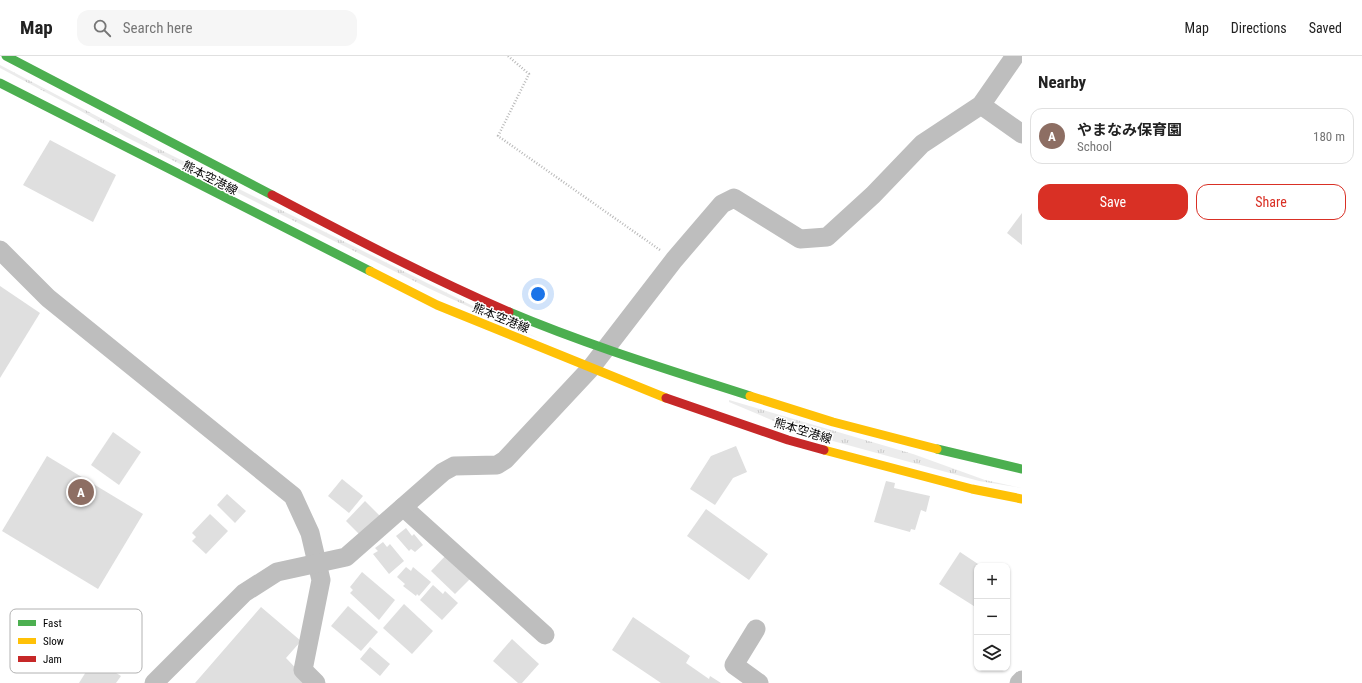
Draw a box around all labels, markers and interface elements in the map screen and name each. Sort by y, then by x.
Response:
search box [77,10,357,46]
text: Map [20,16,53,39]
icon: search [91,17,113,39]
text: Search here [123,19,193,37]
text: Map [1185,20,1209,36]
text: Directions [1231,20,1287,36]
text: Saved [1309,20,1342,36]
text: Nearby [1038,72,1086,92]
text: やまなみ保育園 [1077,121,1182,139]
text: A [1048,129,1056,144]
text: 180 m [1313,129,1345,144]
text: School [1077,139,1112,154]
street label: 熊本空港線 [180,158,240,198]
button: Save [1038,184,1188,220]
button: Share [1196,184,1346,220]
your location [528,284,548,304]
street label: 熊本空港線 [471,300,531,336]
street label: 熊本空港線 [772,416,834,446]
pin: A [68,477,94,507]
map controls [974,563,1010,671]
button: + [974,563,1010,599]
button: − [974,599,1010,635]
legend [10,609,142,673]
text: Fast [43,617,62,630]
text: Slow [43,635,64,648]
button: layers [974,635,1010,671]
text: Jam [43,653,62,666]

